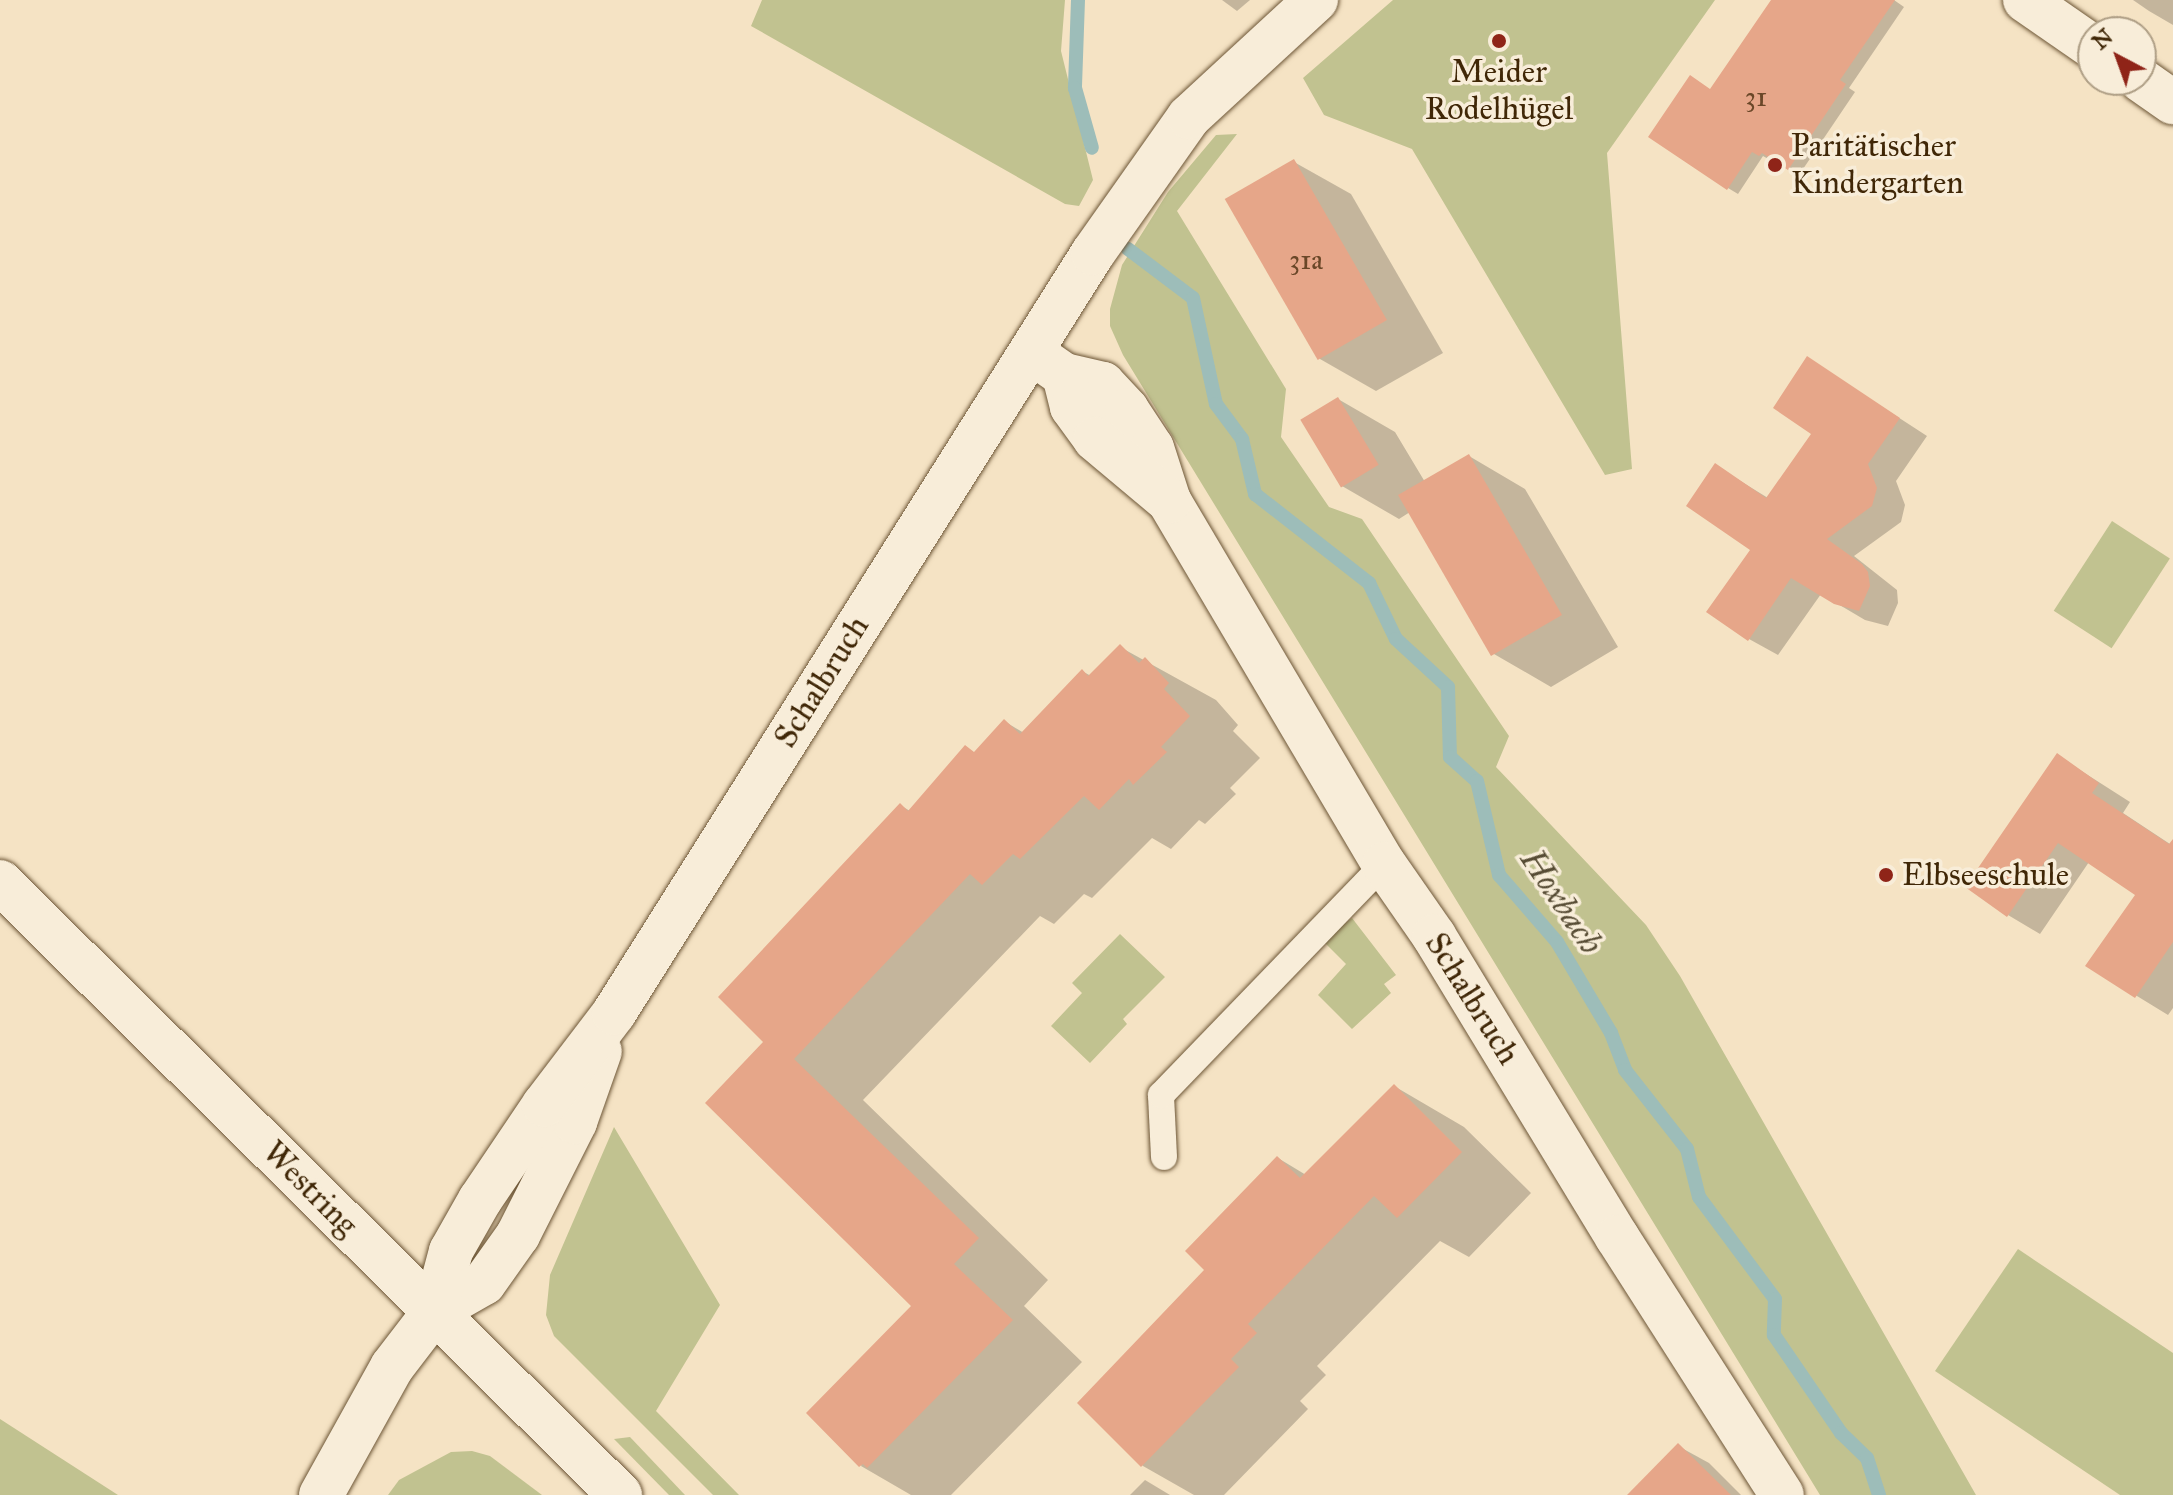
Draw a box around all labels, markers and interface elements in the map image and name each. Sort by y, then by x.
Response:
north arrow [2077,16,2157,96]
text: N [2086,23,2118,55]
marker: Meider Rodelhügel [1490,32,1508,50]
place label: Meider Rodelhügel [1425,54,1573,129]
house number: 31 [1745,80,1767,114]
place label: Paritätischer Kindergarten [1791,128,1964,203]
marker: Paritätischer Kindergarten [1766,156,1784,174]
house number: 31a [1289,243,1323,277]
street label: Schalbruch [767,609,877,755]
water label: Hoxbach [1512,840,1612,962]
place label: Elbseeschule [1902,856,2069,894]
marker: Elbseeschule [1877,866,1895,884]
street label: Schalbruch [1417,926,1527,1072]
street label: Westring [255,1134,365,1244]

